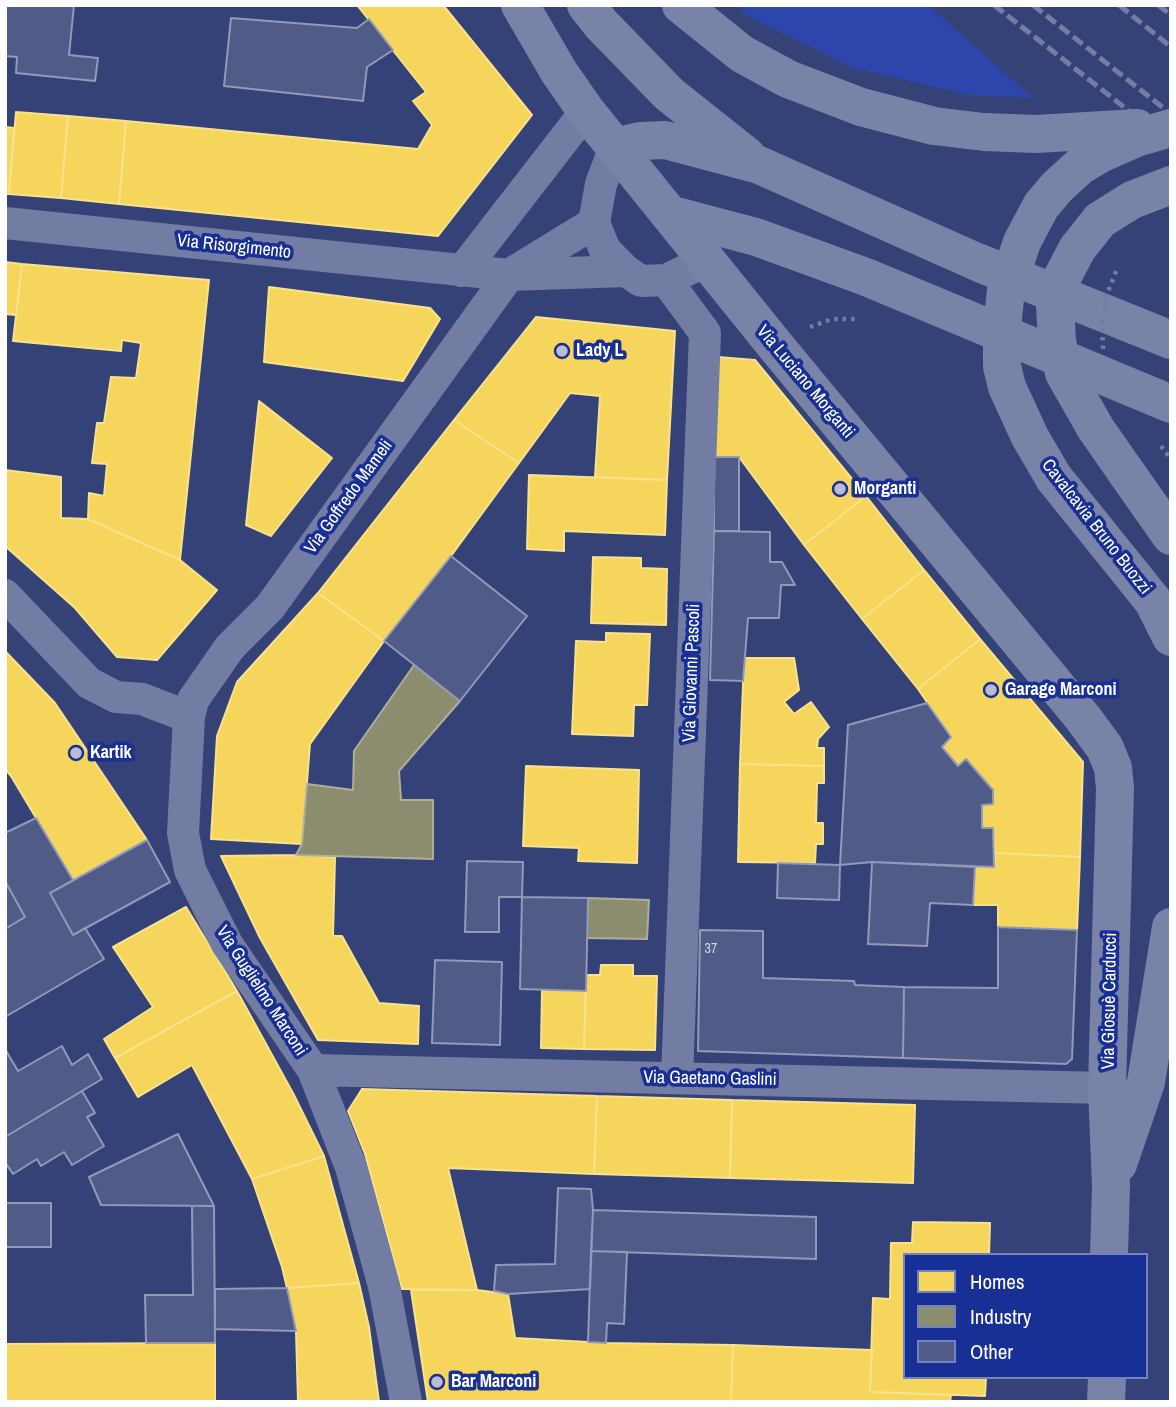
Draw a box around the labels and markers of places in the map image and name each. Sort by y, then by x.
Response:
place label: Lady L [576,340,624,362]
marker: Lady L [554,343,570,359]
place label: Morganti [854,478,916,500]
marker: Morganti [832,481,848,497]
place label: Garage Marconi [1005,679,1117,701]
marker: Garage Marconi [983,682,999,698]
place label: Kartik [90,742,132,764]
marker: Kartik [68,745,84,761]
place label: Bar Marconi [451,1371,536,1393]
marker: Bar Marconi [429,1374,445,1390]

